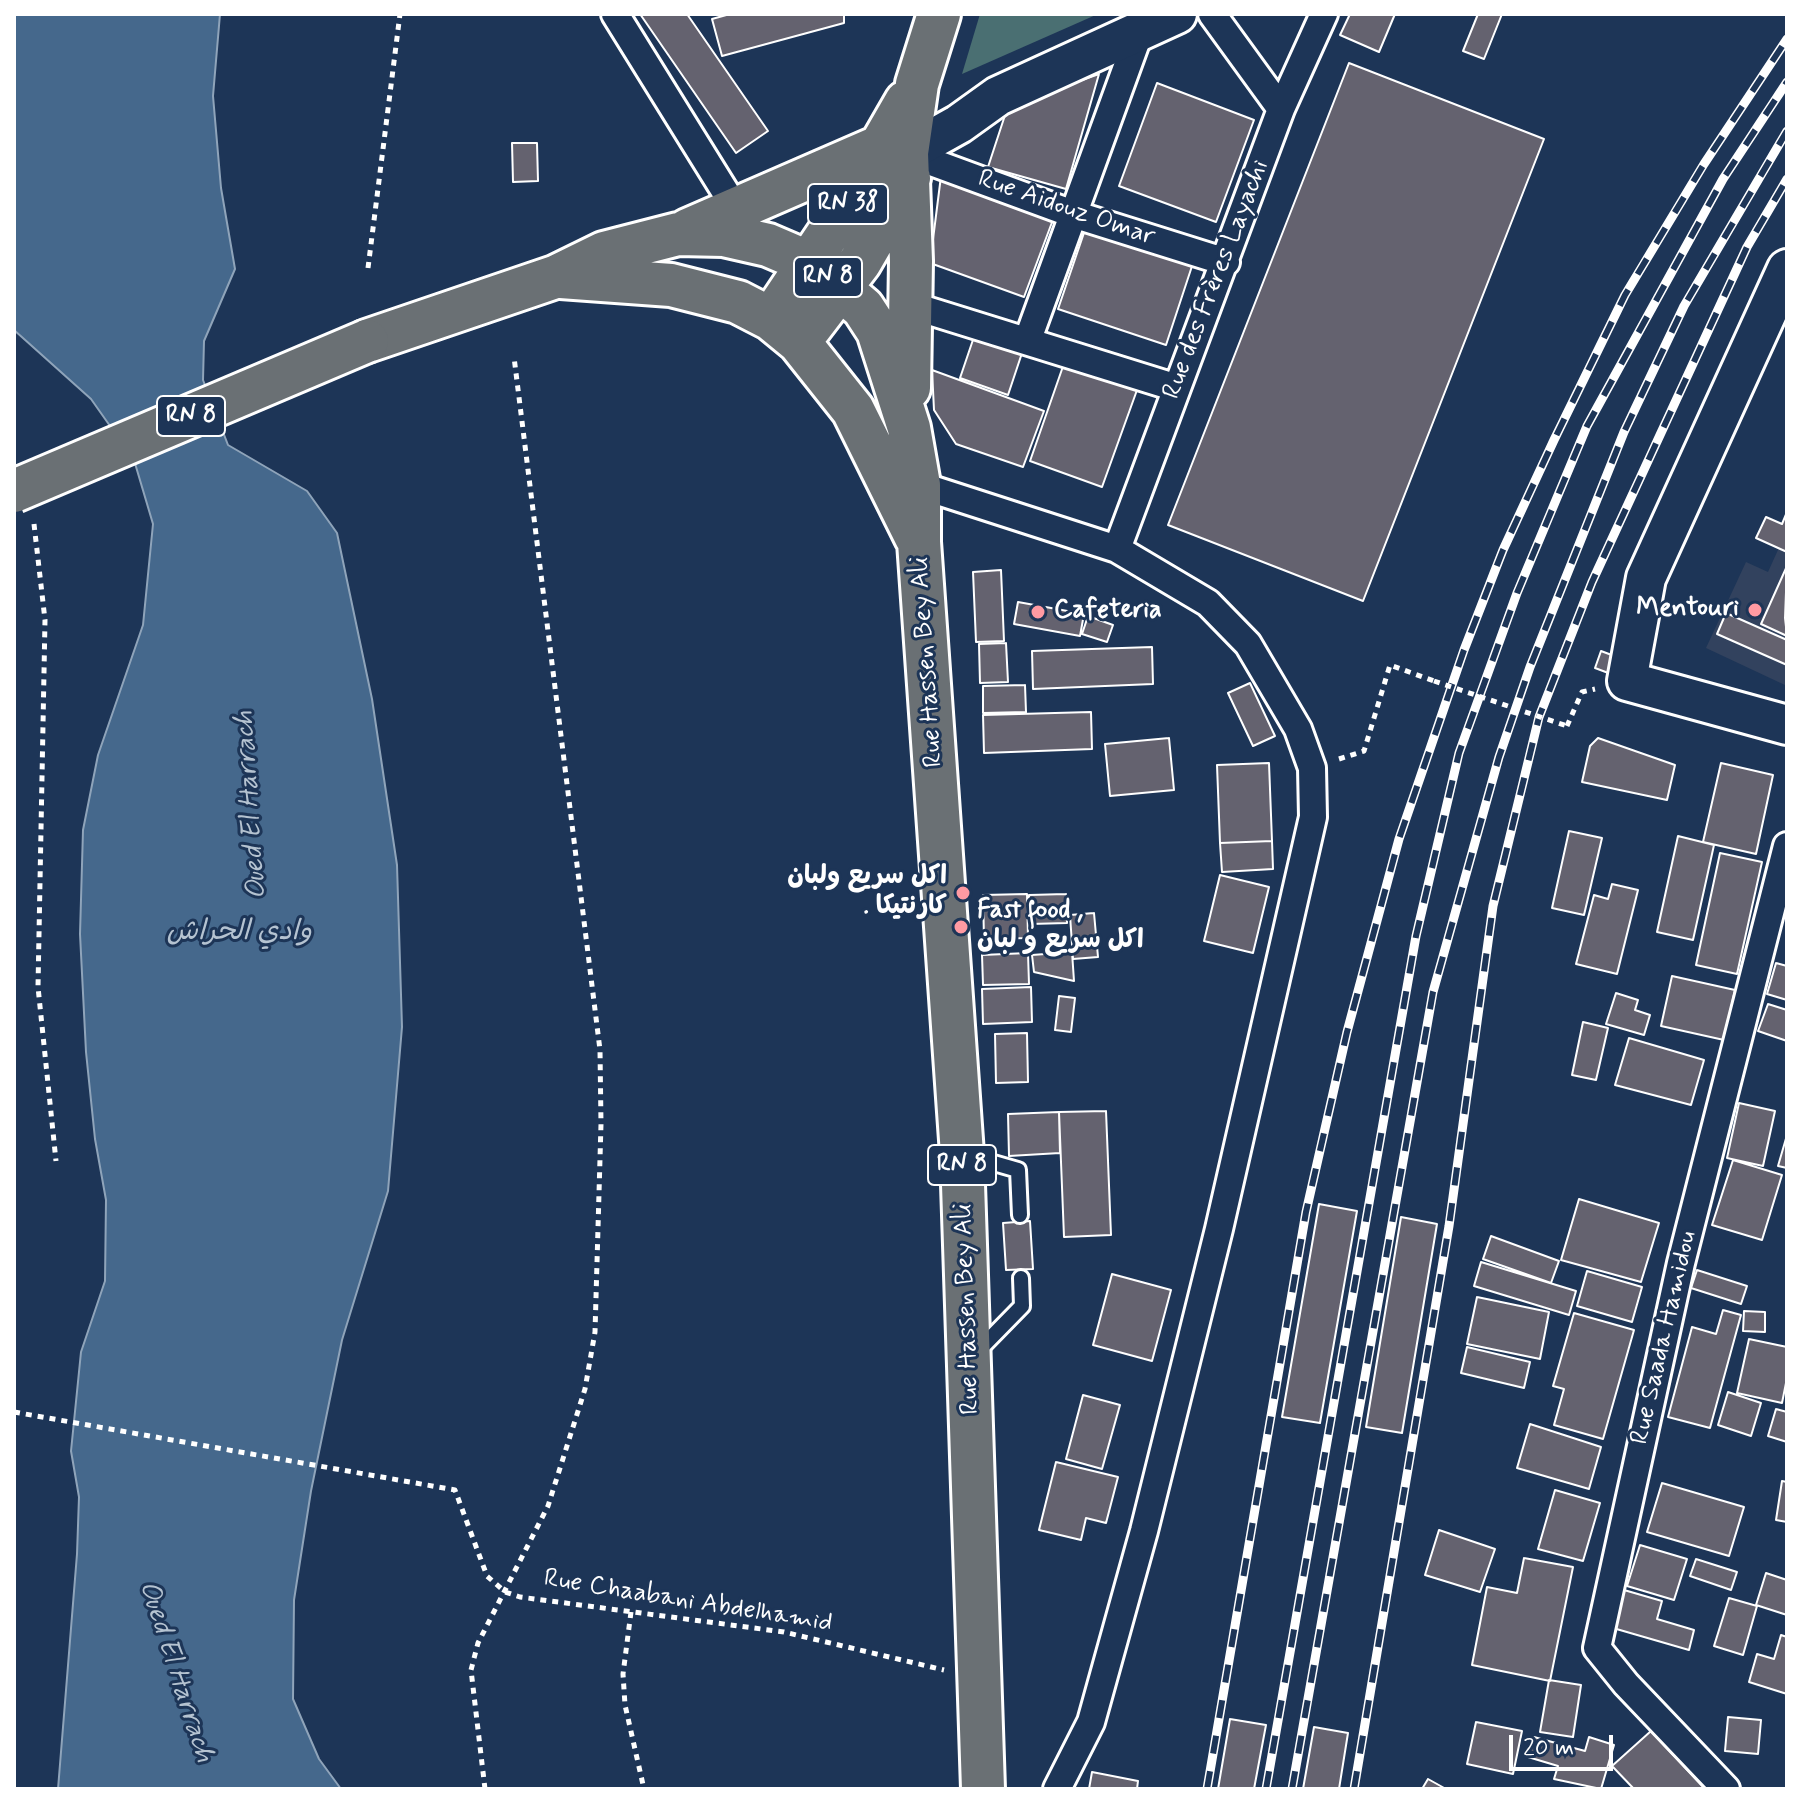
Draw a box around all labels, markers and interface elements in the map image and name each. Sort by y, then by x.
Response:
street label: Rue des Frères Layachi [1157,156,1277,404]
street label: Rue Aidouz Omar [973,164,1159,254]
road number: RN 38 [808,184,888,224]
road number: RN 8 [794,257,862,297]
road number: RN 8 [157,396,225,436]
street label: Rue Hassen Bey Ali [905,555,951,769]
place label: Mentouri [1636,594,1739,626]
place label: Cafeteria [1054,596,1162,628]
marker: Mentouri [1746,601,1764,619]
marker: Cafeteria [1029,603,1047,621]
water label: Oued El Harrach [229,710,275,900]
place label: اكل سريع ولبان . كارنتيكا [787,862,947,924]
marker: اكل سريع ولبان . كارنتيكا [954,884,972,902]
place label: Fast food , اكل سريع و لبان [977,896,1144,958]
water label: وادي الحراش [166,916,312,950]
marker: Fast food , اكل سريع و لبان [952,918,970,936]
road number: RN 8 [928,1145,996,1185]
street label: Rue Hassen Bey Ali [949,1203,987,1415]
street label: Rue Saada Hamidou [1625,1228,1705,1448]
street label: Rue Chaabani Abdelhamid [541,1564,835,1640]
water label: Oued El Harrach [130,1577,220,1767]
scale bar [1513,1719,1617,1769]
text: 20 m [1523,1733,1574,1764]

